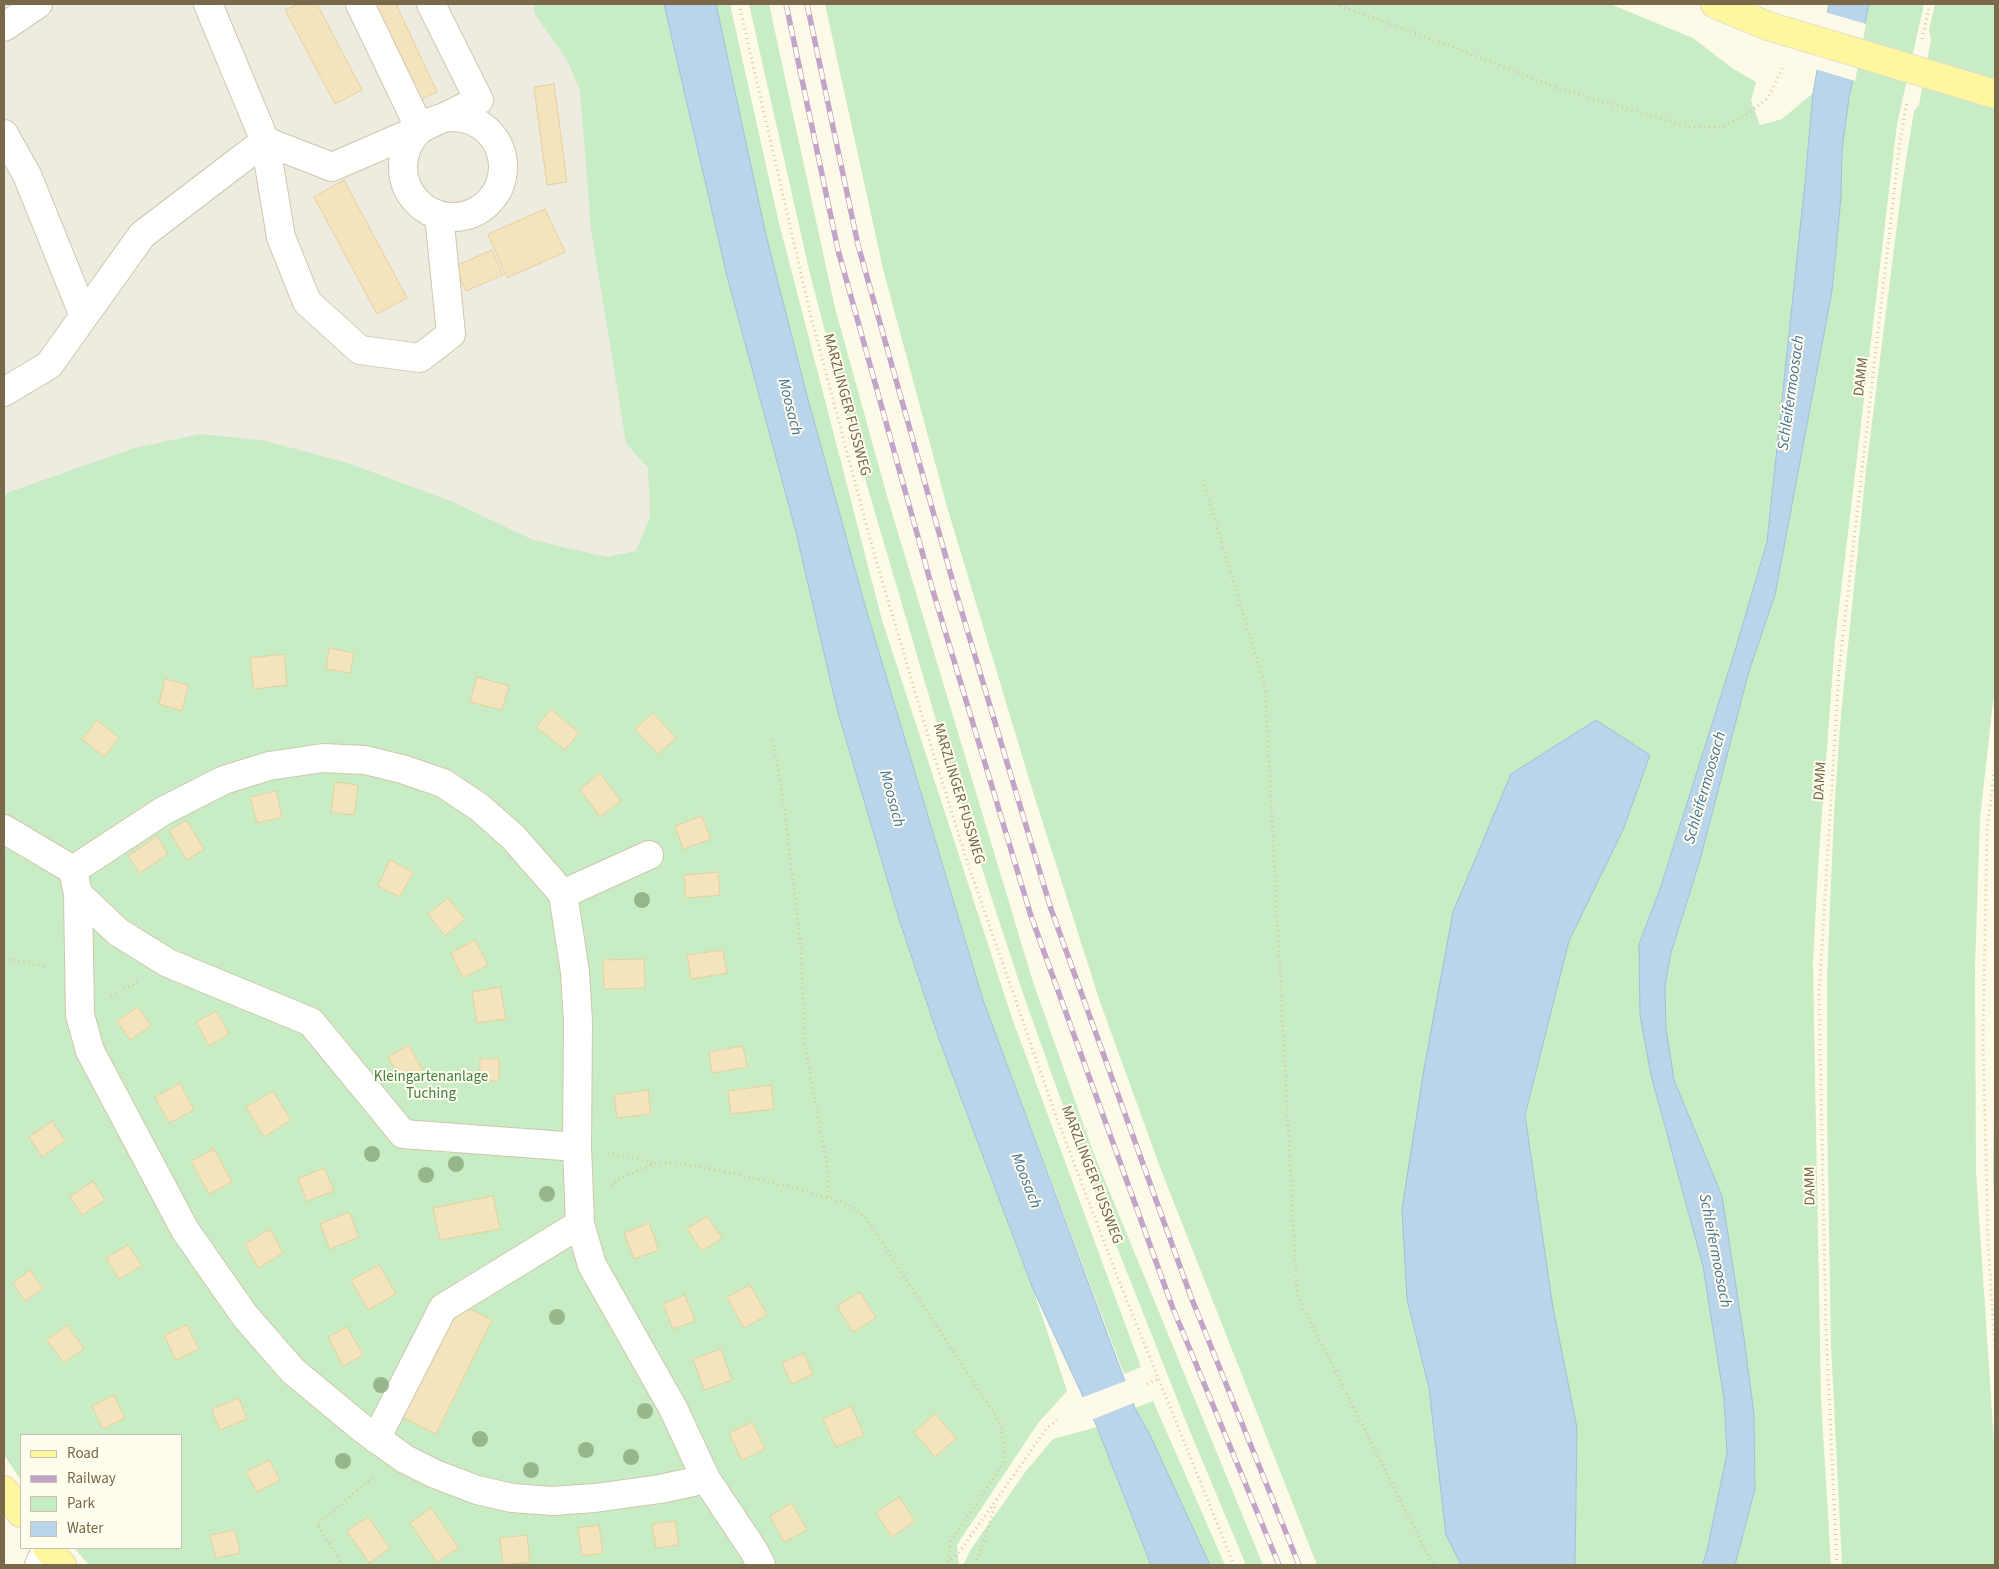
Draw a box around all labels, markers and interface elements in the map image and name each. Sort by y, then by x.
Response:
street label: MARZLINGER FUSSWEG [818,332,874,478]
water label: Schleifermoosach [1774,334,1810,452]
street label: DAMM [1851,357,1873,397]
water label: Moosach [773,377,805,437]
street label: MARZLINGER FUSSWEG [928,721,988,867]
water label: Schleifermoosach [1681,730,1731,846]
street label: DAMM [1811,761,1831,801]
water label: Moosach [874,768,908,830]
park label: Kleingartenanlage Tuching [374,1069,488,1104]
street label: MARZLINGER FUSSWEG [1056,1103,1126,1247]
water label: Moosach [1006,1150,1044,1212]
street label: DAMM [1802,1166,1820,1206]
water label: Schleifermoosach [1694,1192,1734,1310]
legend [20,1434,182,1549]
text: Road [67,1443,99,1464]
text: Railway [67,1468,116,1489]
text: Park [67,1493,95,1514]
text: Water [67,1518,103,1539]

